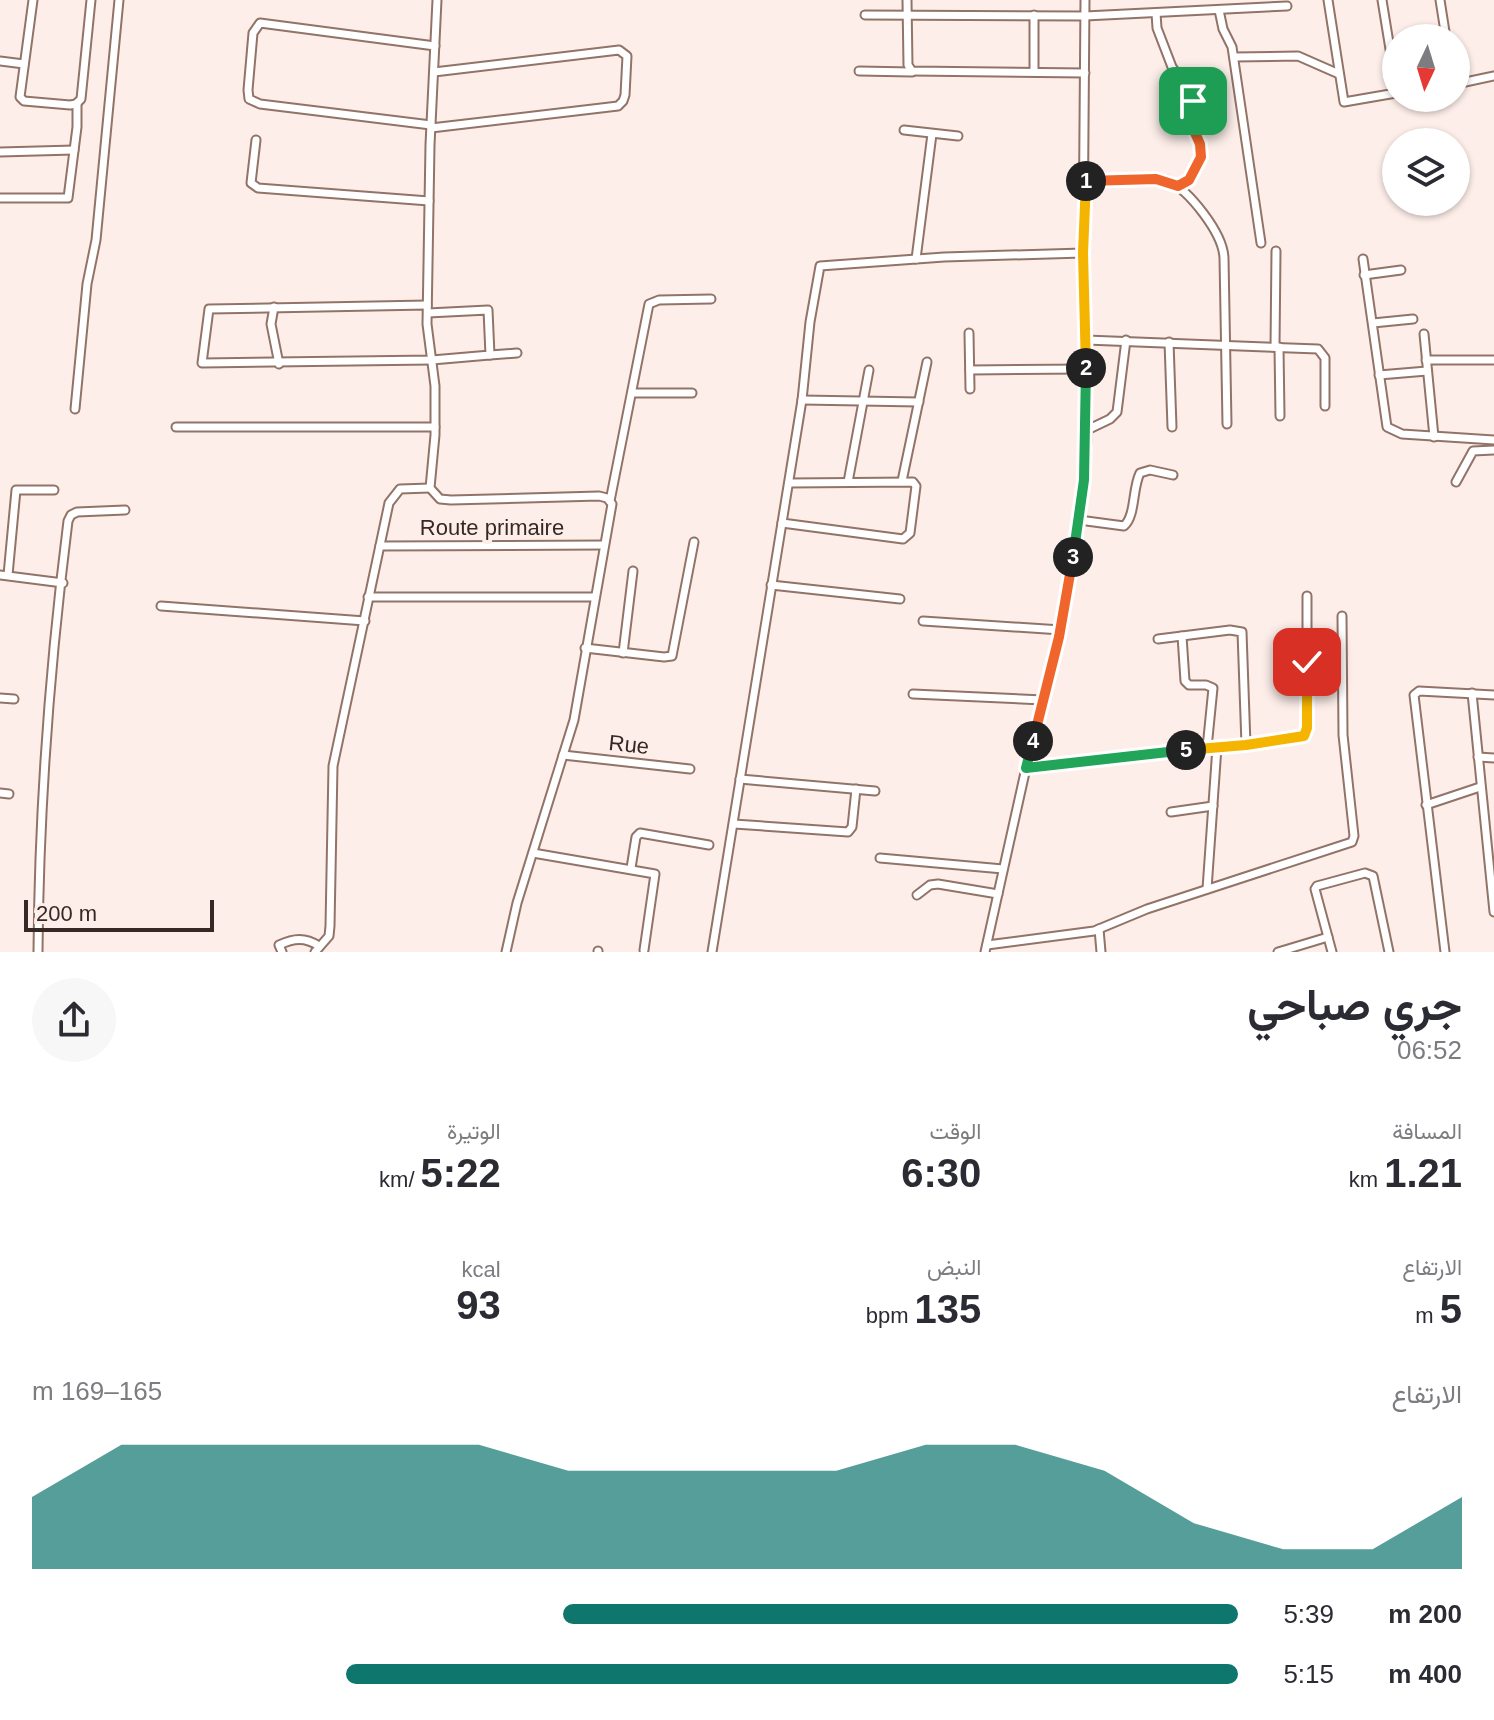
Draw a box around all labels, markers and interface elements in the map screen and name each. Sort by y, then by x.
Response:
north arrow [1382,24,1470,112]
map controls [1382,24,1470,216]
pin [1159,67,1227,135]
icon: arrive [1171,79,1215,123]
button: layers [1382,128,1470,216]
pin: 1 [1066,161,1106,201]
text: 1 [1080,168,1092,193]
pin: 2 [1066,348,1106,388]
text: 2 [1080,355,1092,380]
street label: Route primaire [420,515,564,540]
pin: 3 [1053,537,1093,577]
text: 3 [1067,544,1079,569]
pin [1273,628,1341,696]
icon: check [1285,640,1329,684]
pin: 4 [1013,721,1053,761]
text: 4 [1027,728,1039,753]
street label: Rue [608,730,650,759]
pin: 5 [1166,730,1206,770]
text: 5 [1180,737,1192,762]
scale bar [24,896,214,932]
text: 200 m [36,901,97,926]
button: share [32,978,116,1062]
text: جري صباحي [1247,980,1462,1029]
text: 06:52 [1397,1035,1462,1065]
text: الوتيرة [447,1119,501,1144]
text: الوقت [930,1119,981,1144]
text: المسافة [1392,1119,1462,1144]
text: 5:22 [421,1151,501,1195]
text: 6:30 [901,1151,981,1195]
text: 1.21 [1384,1151,1462,1195]
text: /km [379,1167,421,1192]
text: km [1349,1167,1384,1192]
text: النبض [927,1255,981,1280]
text: الارتفاع [1402,1255,1462,1280]
text: kcal [462,1257,501,1282]
text: 93 [456,1283,501,1327]
text: 135 [915,1287,981,1331]
text: 5 [1440,1287,1462,1331]
text: bpm [866,1303,915,1328]
text: m [1415,1303,1440,1328]
text: 165–169 m [32,1376,162,1406]
text: الارتفاع [1391,1379,1462,1409]
text: 5:39 [1283,1599,1334,1629]
text: 200 m [1388,1599,1462,1629]
text: 5:15 [1283,1659,1334,1689]
text: 400 m [1388,1659,1462,1689]

